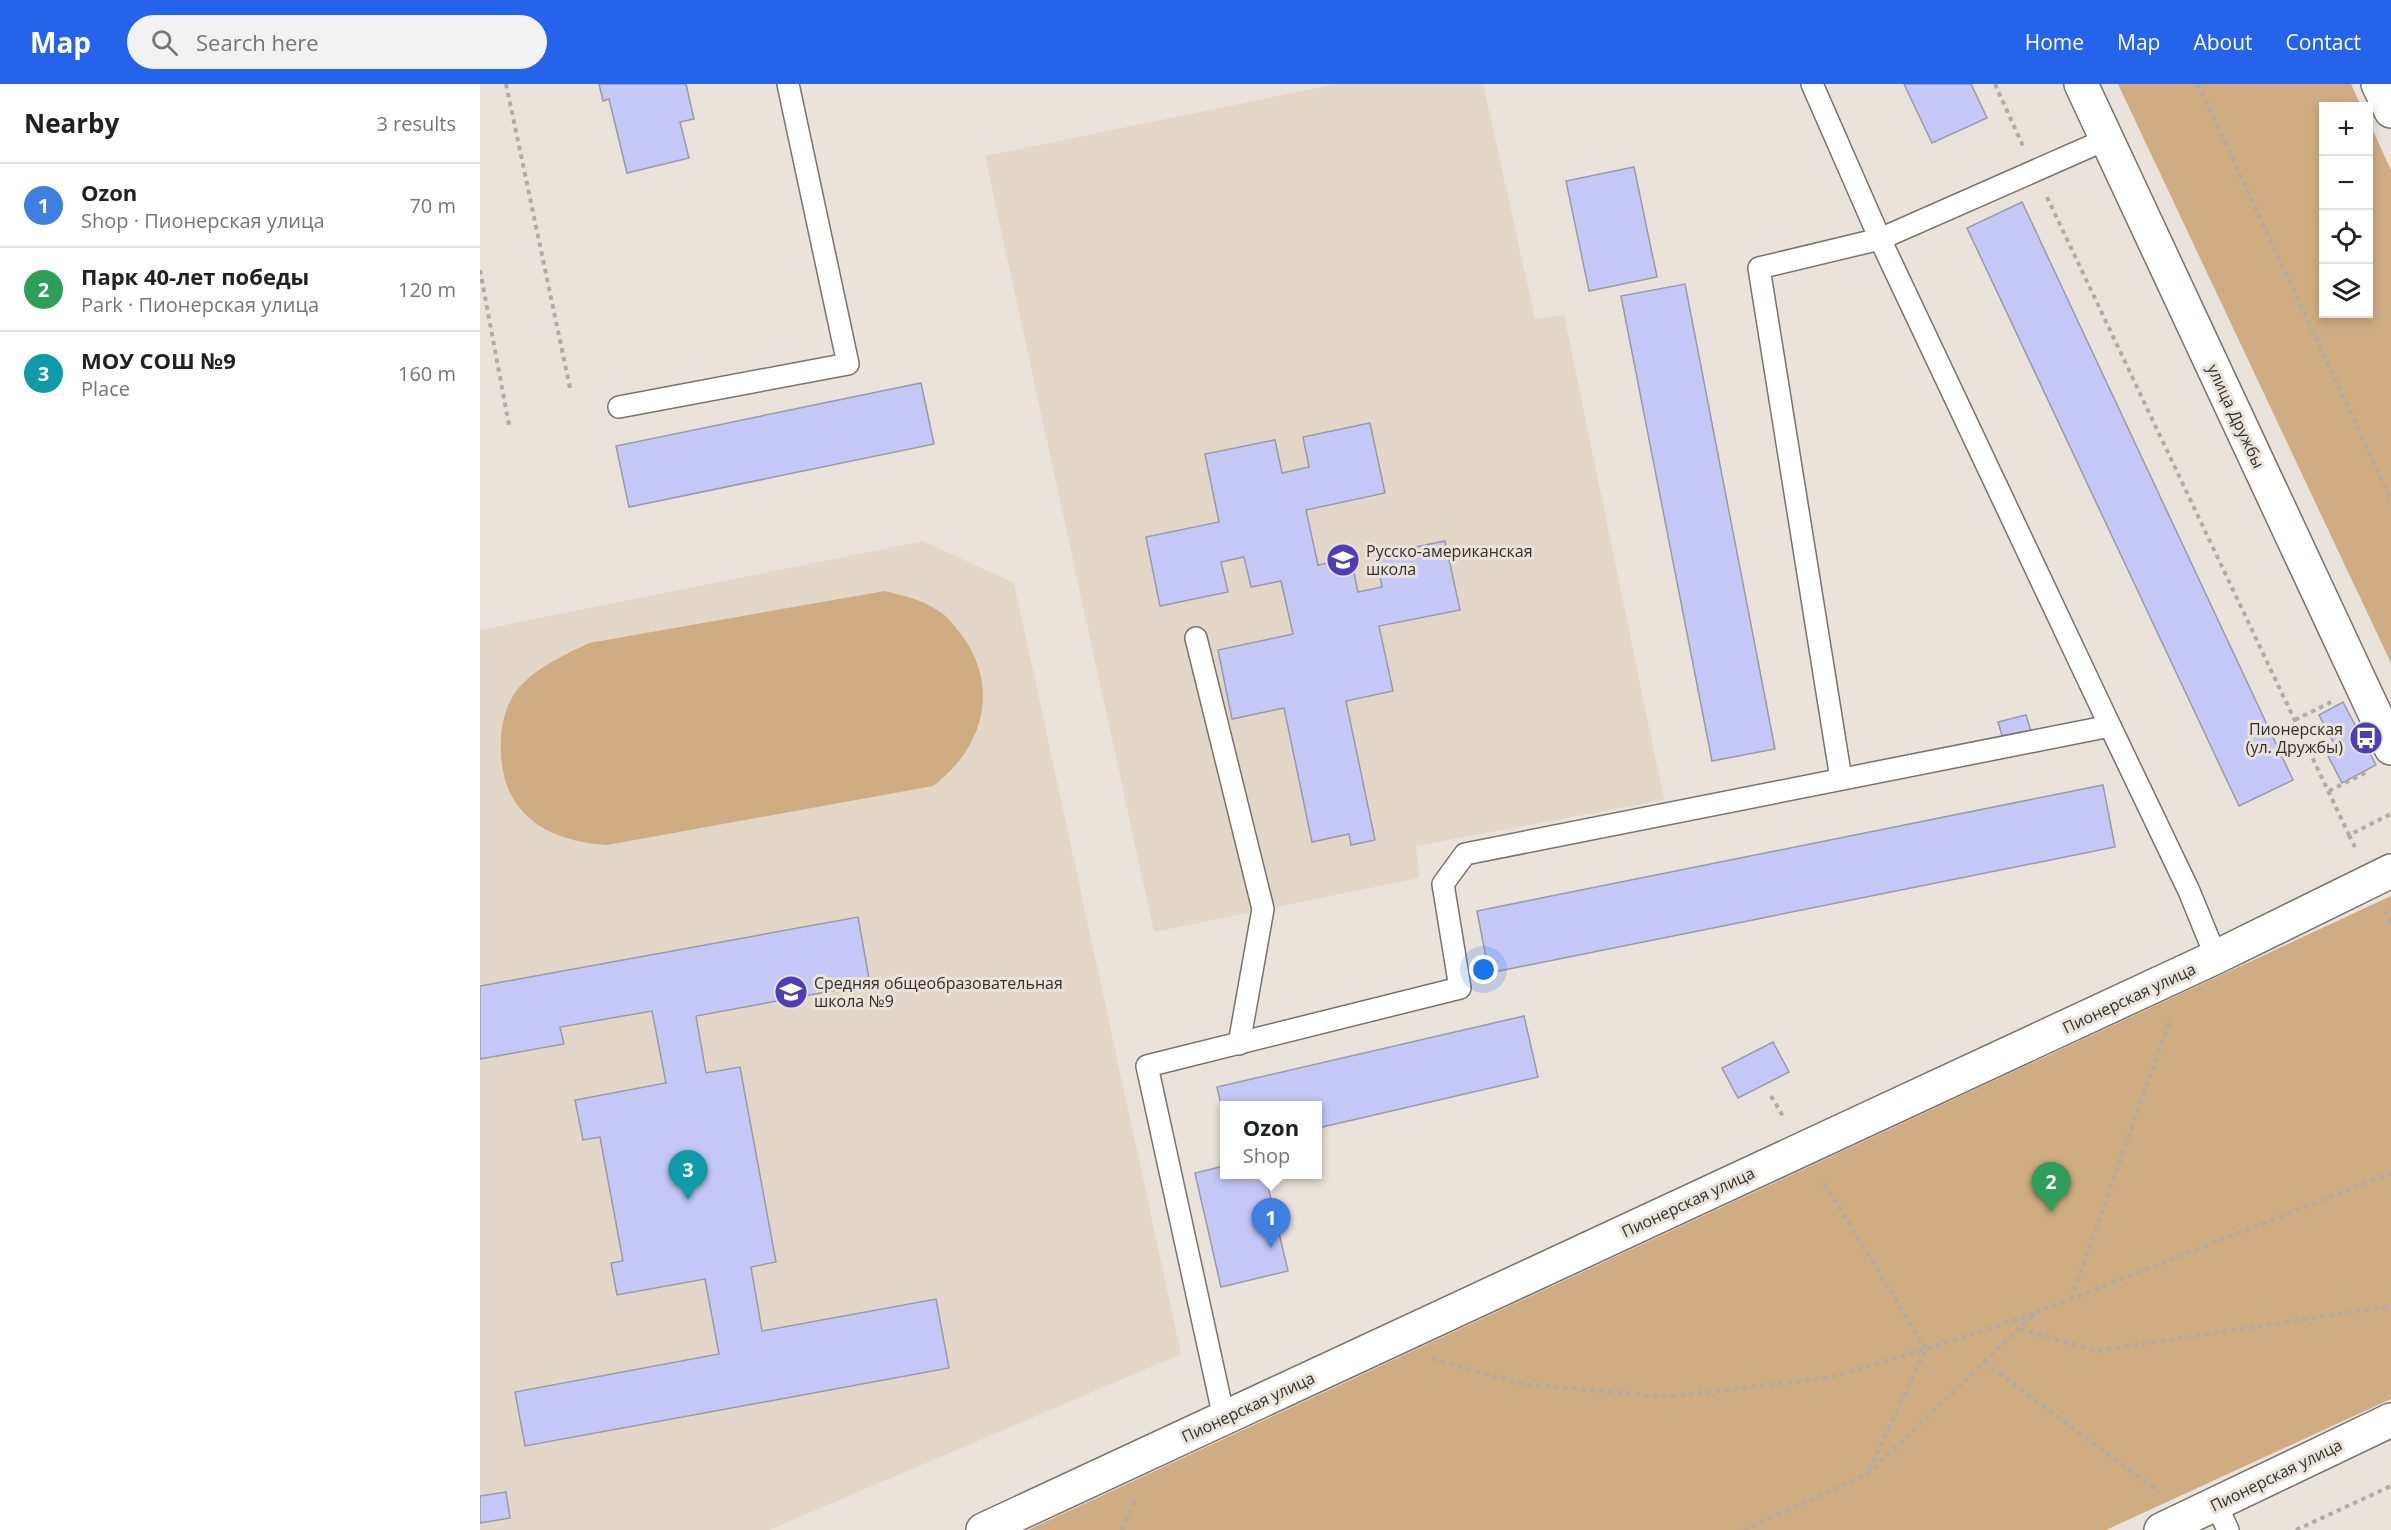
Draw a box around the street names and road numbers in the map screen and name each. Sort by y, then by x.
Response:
street label: улица Дружбы [2202,360,2270,472]
street label: Пионерская улица [2059,958,2199,1038]
street label: Пионерская улица [1618,1162,1758,1242]
street label: Пионерская улица [1178,1367,1318,1447]
street label: Пионерская улица [2206,1433,2346,1517]

